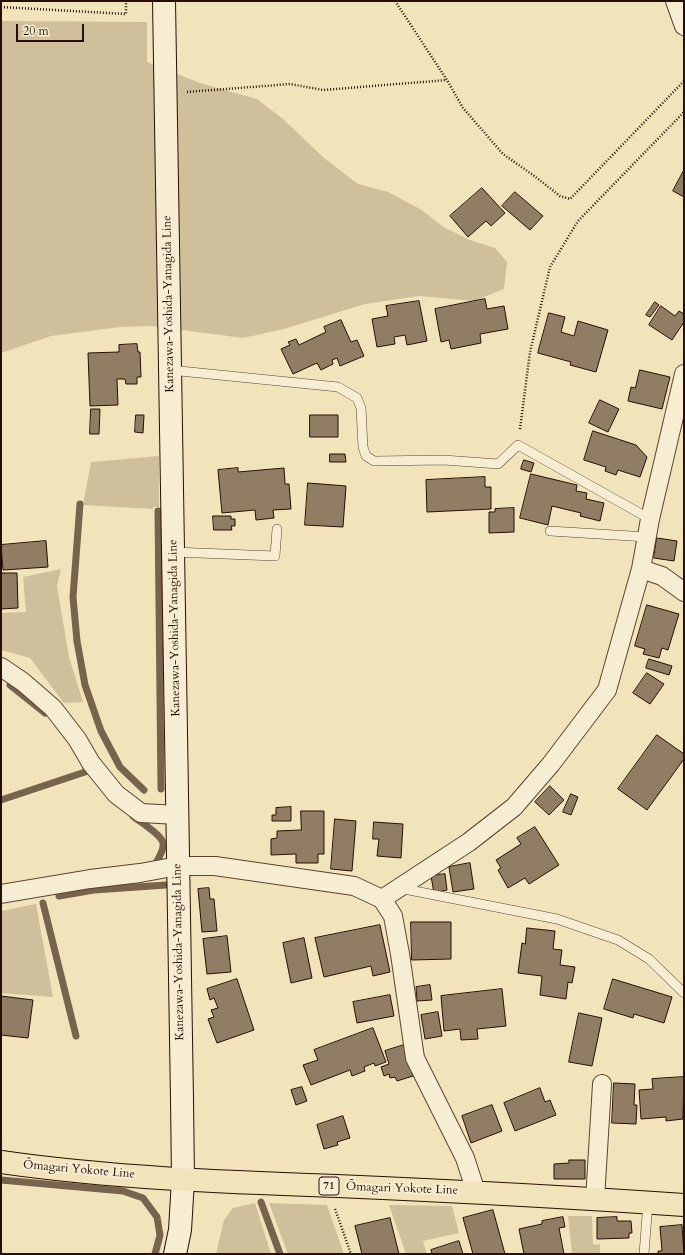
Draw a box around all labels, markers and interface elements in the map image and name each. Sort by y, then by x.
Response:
scale bar [18,16,86,42]
text: 20 m [23,23,49,39]
street label: Kanezawa-Yoshida-Yanagida Line [160,215,178,393]
street label: Kanezawa-Yoshida-Yanagida Line [166,539,184,717]
street label: Kanezawa-Yoshida-Yanagida Line [170,863,188,1041]
street label: Ōmagari Yokote Line [22,1158,136,1182]
road number: 71 [319,1177,339,1195]
street label: Ōmagari Yokote Line [346,1180,458,1198]

